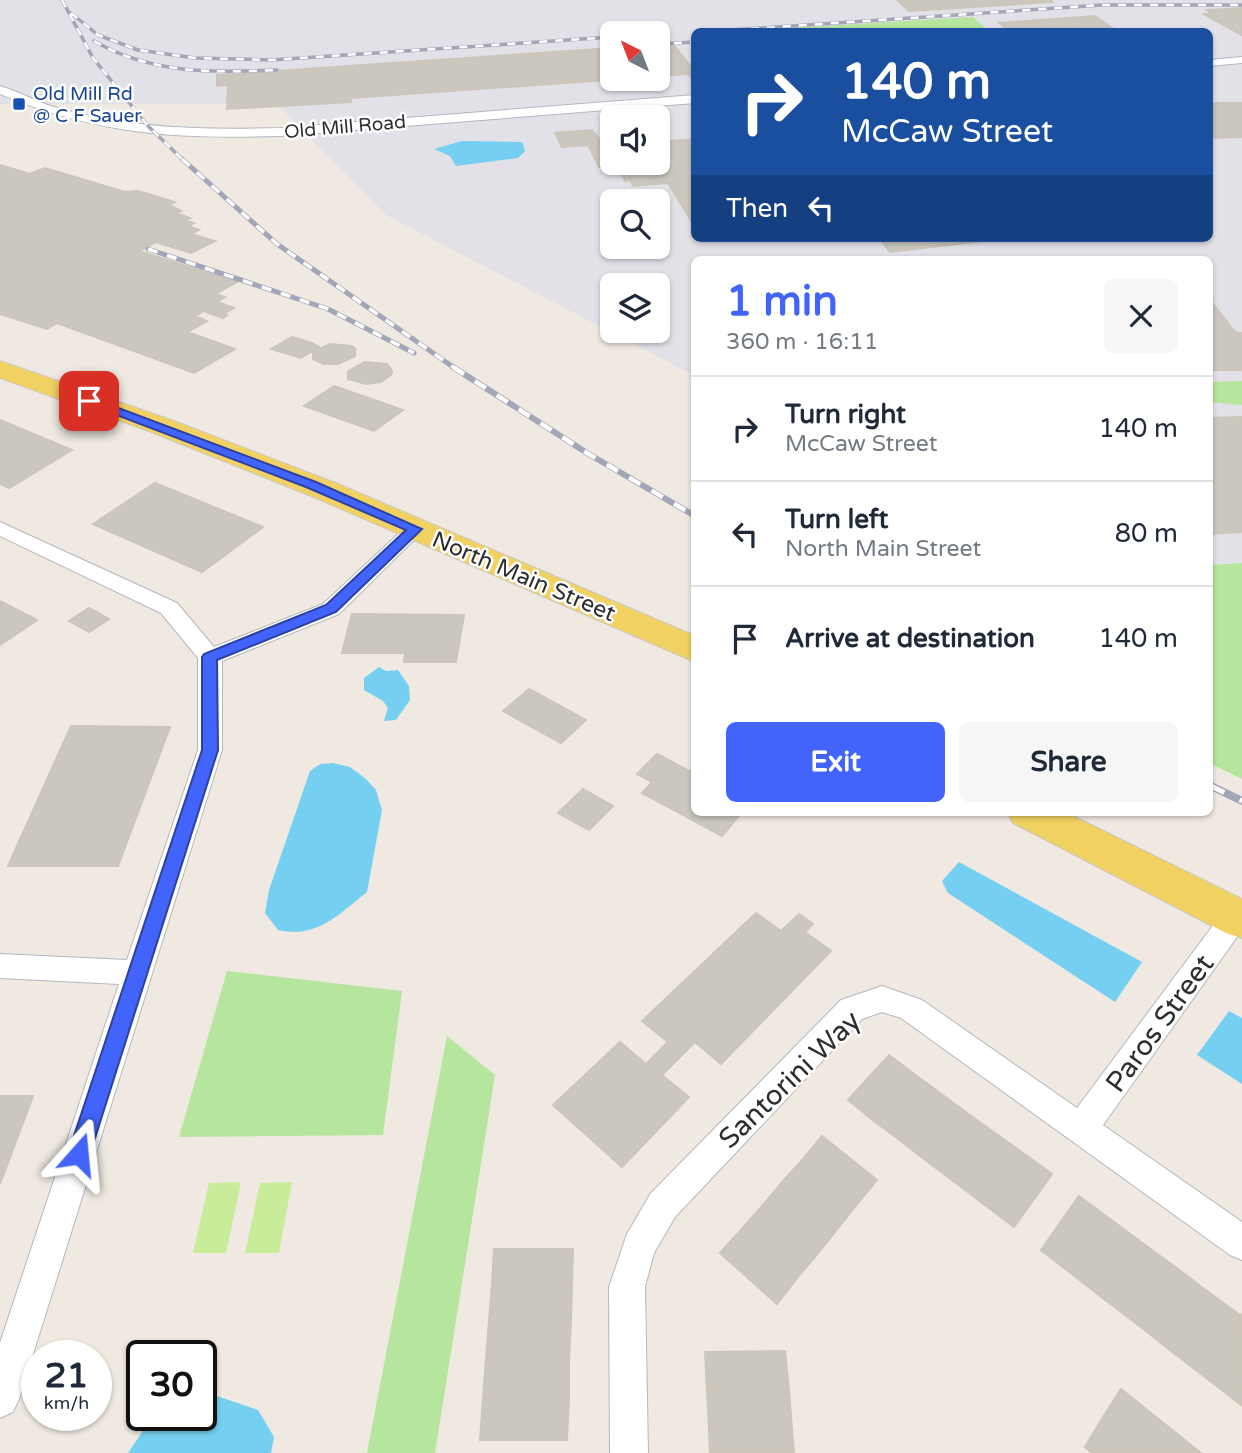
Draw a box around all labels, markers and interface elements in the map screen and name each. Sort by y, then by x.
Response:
north arrow [600,21,670,91]
map controls [600,21,670,343]
text: 140 m [841,53,991,112]
icon: right [726,56,817,147]
place label: Old Mill Rd @ C F Sauer [33,83,142,127]
marker: Old Mill Rd @ C F Sauer [11,96,27,112]
button: sound [600,105,670,175]
street label: Old Mill Road [283,111,407,143]
text: McCaw Street [841,113,1053,151]
button: search [600,189,670,259]
icon: left [802,189,840,227]
text: Then [726,193,788,224]
button: layers [600,273,670,343]
text: 1 min [726,276,838,327]
button: close [1104,279,1178,353]
text: 360 m · 16:11 [726,328,878,356]
pin [59,371,119,431]
icon: arrive [70,382,108,420]
text: Turn right [785,399,906,430]
icon: right [726,410,764,448]
text: 140 m [1098,413,1178,444]
text: McCaw Street [785,430,938,458]
text: Turn left [785,504,888,535]
icon: left [726,515,764,553]
text: 80 m [1115,518,1178,549]
street label: North Main Street [428,526,620,628]
text: North Main Street [785,535,981,563]
icon: arrive [726,620,764,658]
text: Arrive at destination [785,623,1035,654]
text: 140 m [1098,623,1178,654]
button: Exit [726,722,945,802]
button: Share [959,722,1178,802]
street label: Paros Street [1098,948,1221,1099]
street label: Santorini Way [712,1004,868,1156]
position arrow [42,1117,116,1191]
speed limit sign: 30 [126,1340,217,1431]
text: 21 [45,1355,88,1397]
text: km/h [44,1392,89,1414]

